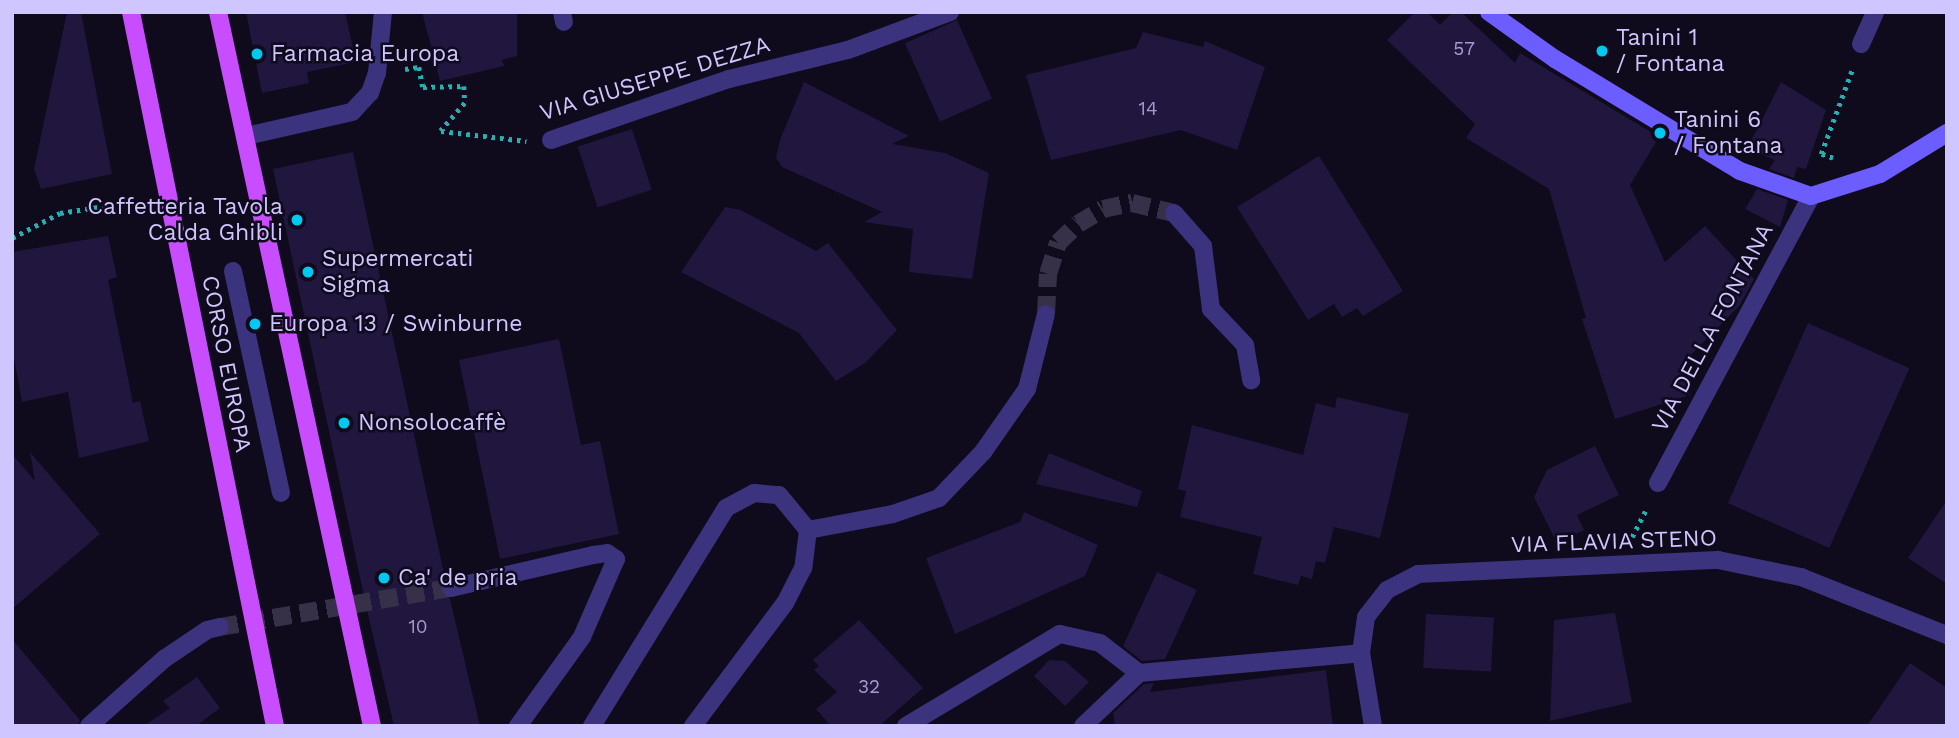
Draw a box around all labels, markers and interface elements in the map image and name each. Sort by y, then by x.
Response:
place label: Tanini 1 / Fontana [1616,24,1724,78]
street label: VIA GIUSEPPE DEZZA [536,31,774,127]
house number: 57 [1453,38,1475,60]
place label: Farmacia Europa [271,40,460,68]
marker: Tanini 1 / Fontana [1594,43,1610,59]
marker: Farmacia Europa [249,46,265,62]
house number: 14 [1138,98,1158,120]
place label: Tanini 6 / Fontana [1674,106,1782,160]
marker: Tanini 6 / Fontana [1652,125,1668,141]
place label: Caffetteria Tavola Calda Ghibli [86,193,283,247]
marker: Caffetteria Tavola Calda Ghibli [289,212,305,228]
street label: VIA DELLA FONTANA [1646,218,1780,438]
place label: Supermercati Sigma [322,245,473,299]
marker: Supermercati Sigma [300,264,316,280]
street label: CORSO EUROPA [195,273,257,455]
place label: Europa 13 / Swinburne [269,310,524,338]
marker: Europa 13 / Swinburne [247,316,263,332]
place label: Nonsolocaffè [358,409,506,437]
marker: Nonsolocaffè [336,415,352,431]
street label: VIA FLAVIA STENO [1510,525,1718,559]
place label: Ca' de pria [398,564,517,592]
marker: Ca' de pria [376,570,392,586]
house number: 10 [408,616,428,638]
house number: 32 [858,676,880,698]

